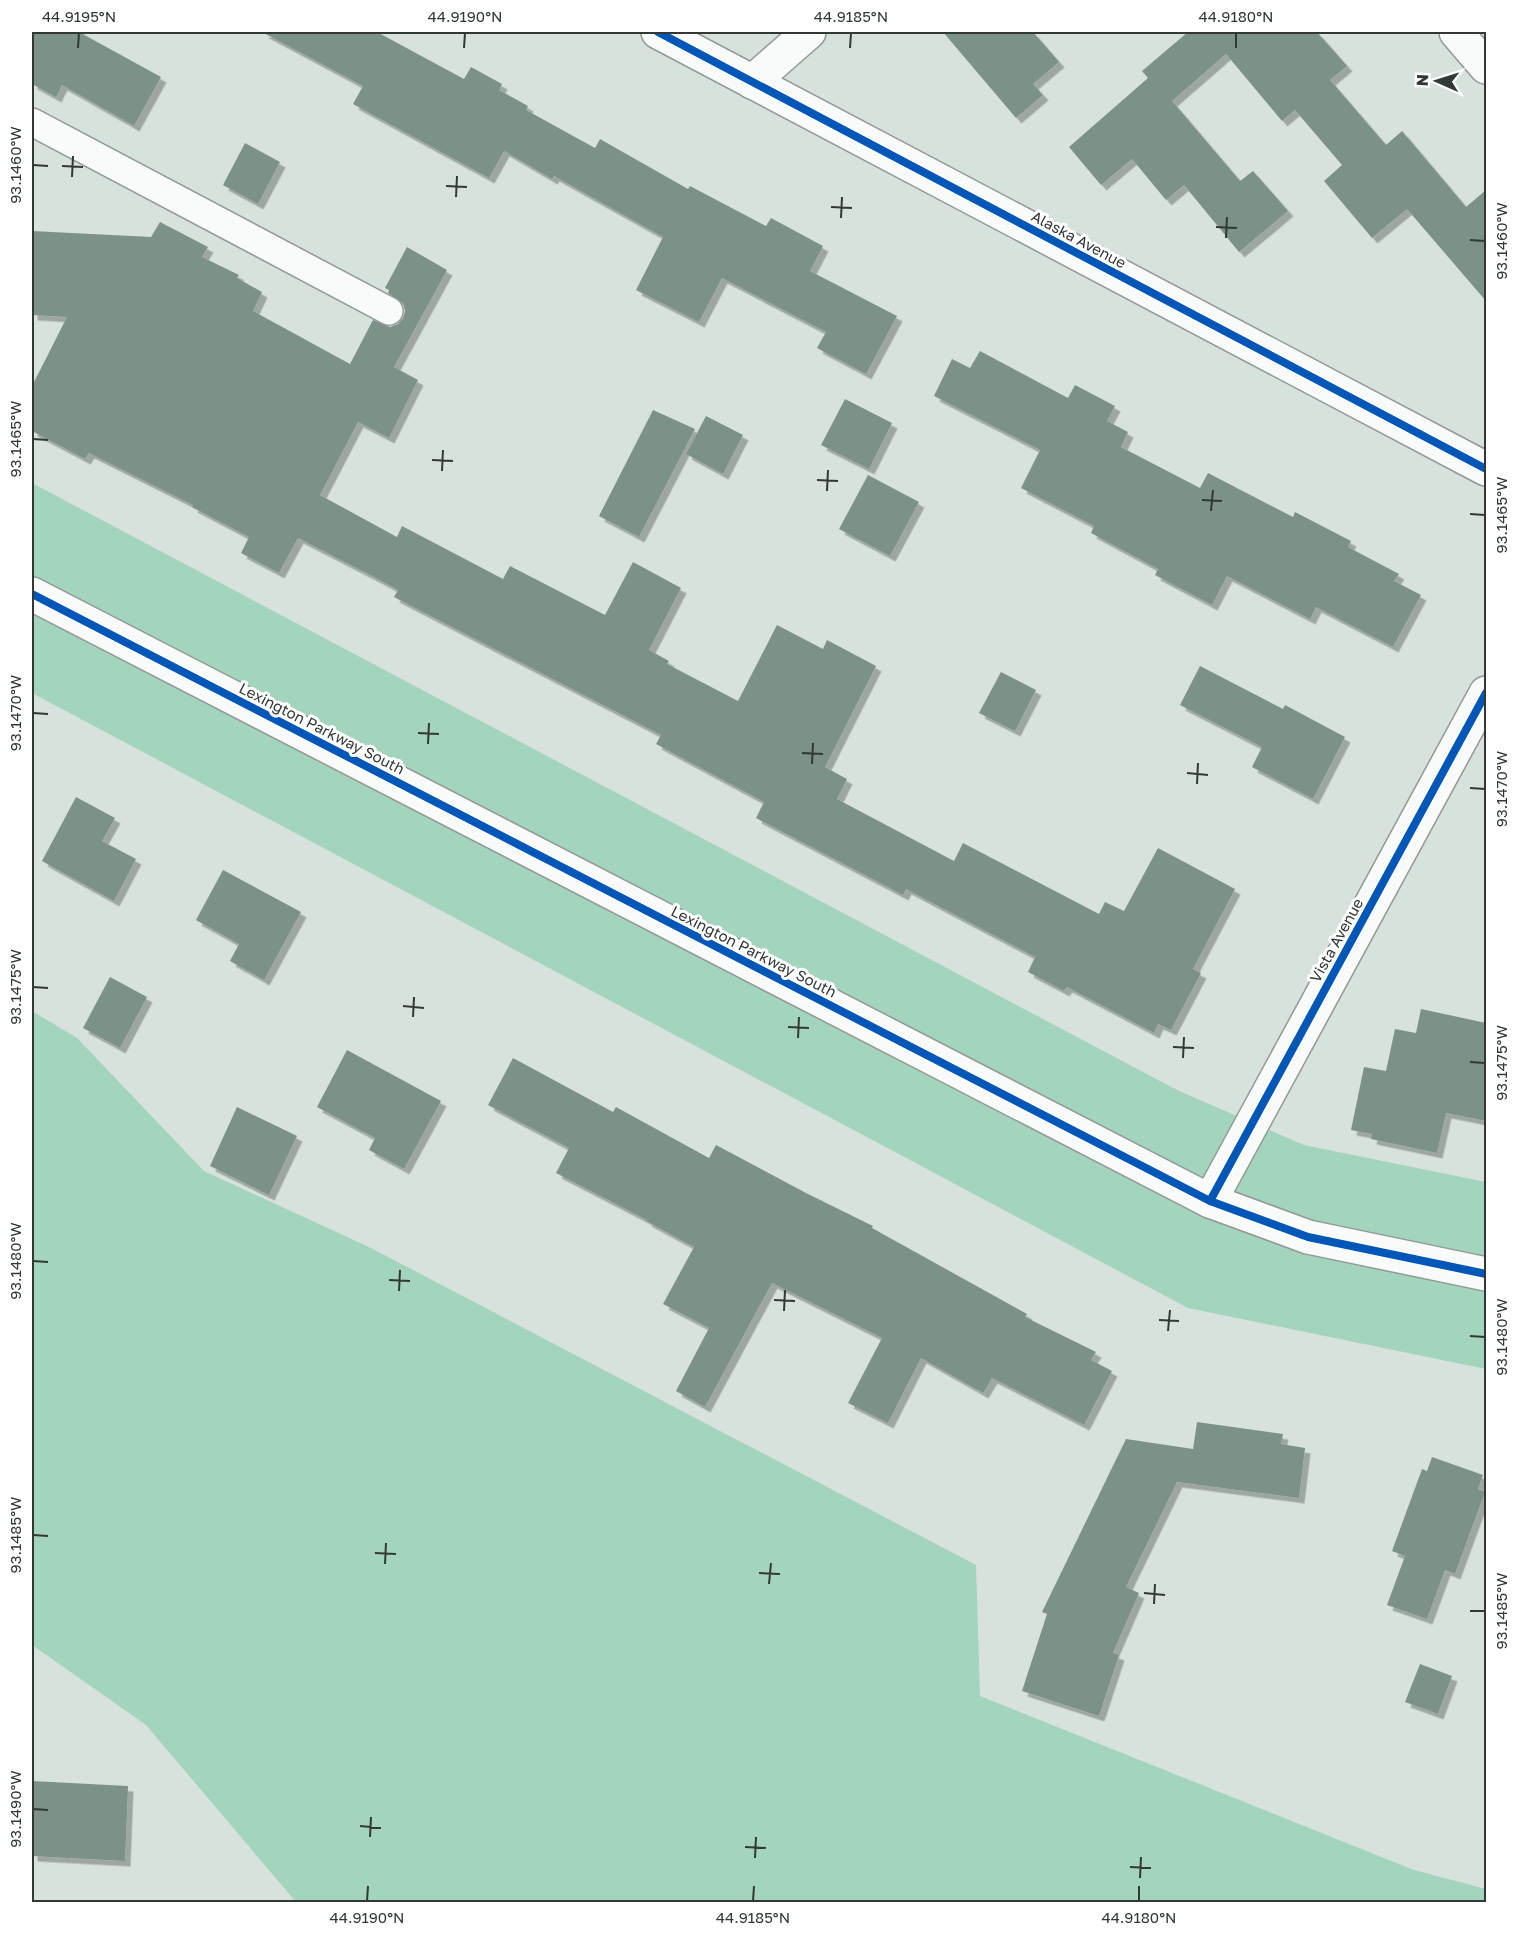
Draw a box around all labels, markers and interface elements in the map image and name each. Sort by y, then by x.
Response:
text: 44.9195°N [42,7,116,25]
text: 44.9190°N [428,7,502,25]
text: 44.9185°N [814,7,888,25]
text: 44.9180°N [1199,7,1273,25]
north arrow [1407,51,1467,111]
text: N [1412,74,1432,87]
text: 93.1460°W [6,126,24,204]
text: 93.1460°W [1492,202,1510,280]
street label: Alaska Avenue [1029,207,1130,272]
text: 93.1465°W [6,401,24,477]
text: 93.1465°W [1492,477,1510,553]
text: 93.1470°W [6,675,24,751]
street label: Lexington Parkway South [236,678,408,778]
text: 93.1470°W [1492,751,1510,827]
street label: Vista Avenue [1306,895,1367,985]
street label: Lexington Parkway South [668,901,840,1001]
text: 93.1475°W [6,949,24,1025]
text: 93.1475°W [1492,1025,1510,1101]
text: 93.1480°W [6,1222,24,1300]
text: 93.1480°W [1492,1298,1510,1376]
text: 93.1485°W [6,1497,24,1573]
text: 93.1485°W [1492,1573,1510,1649]
text: 93.1490°W [6,1770,24,1848]
text: 44.9190°N [330,1908,404,1926]
text: 44.9185°N [716,1908,790,1926]
text: 44.9180°N [1102,1908,1176,1926]

